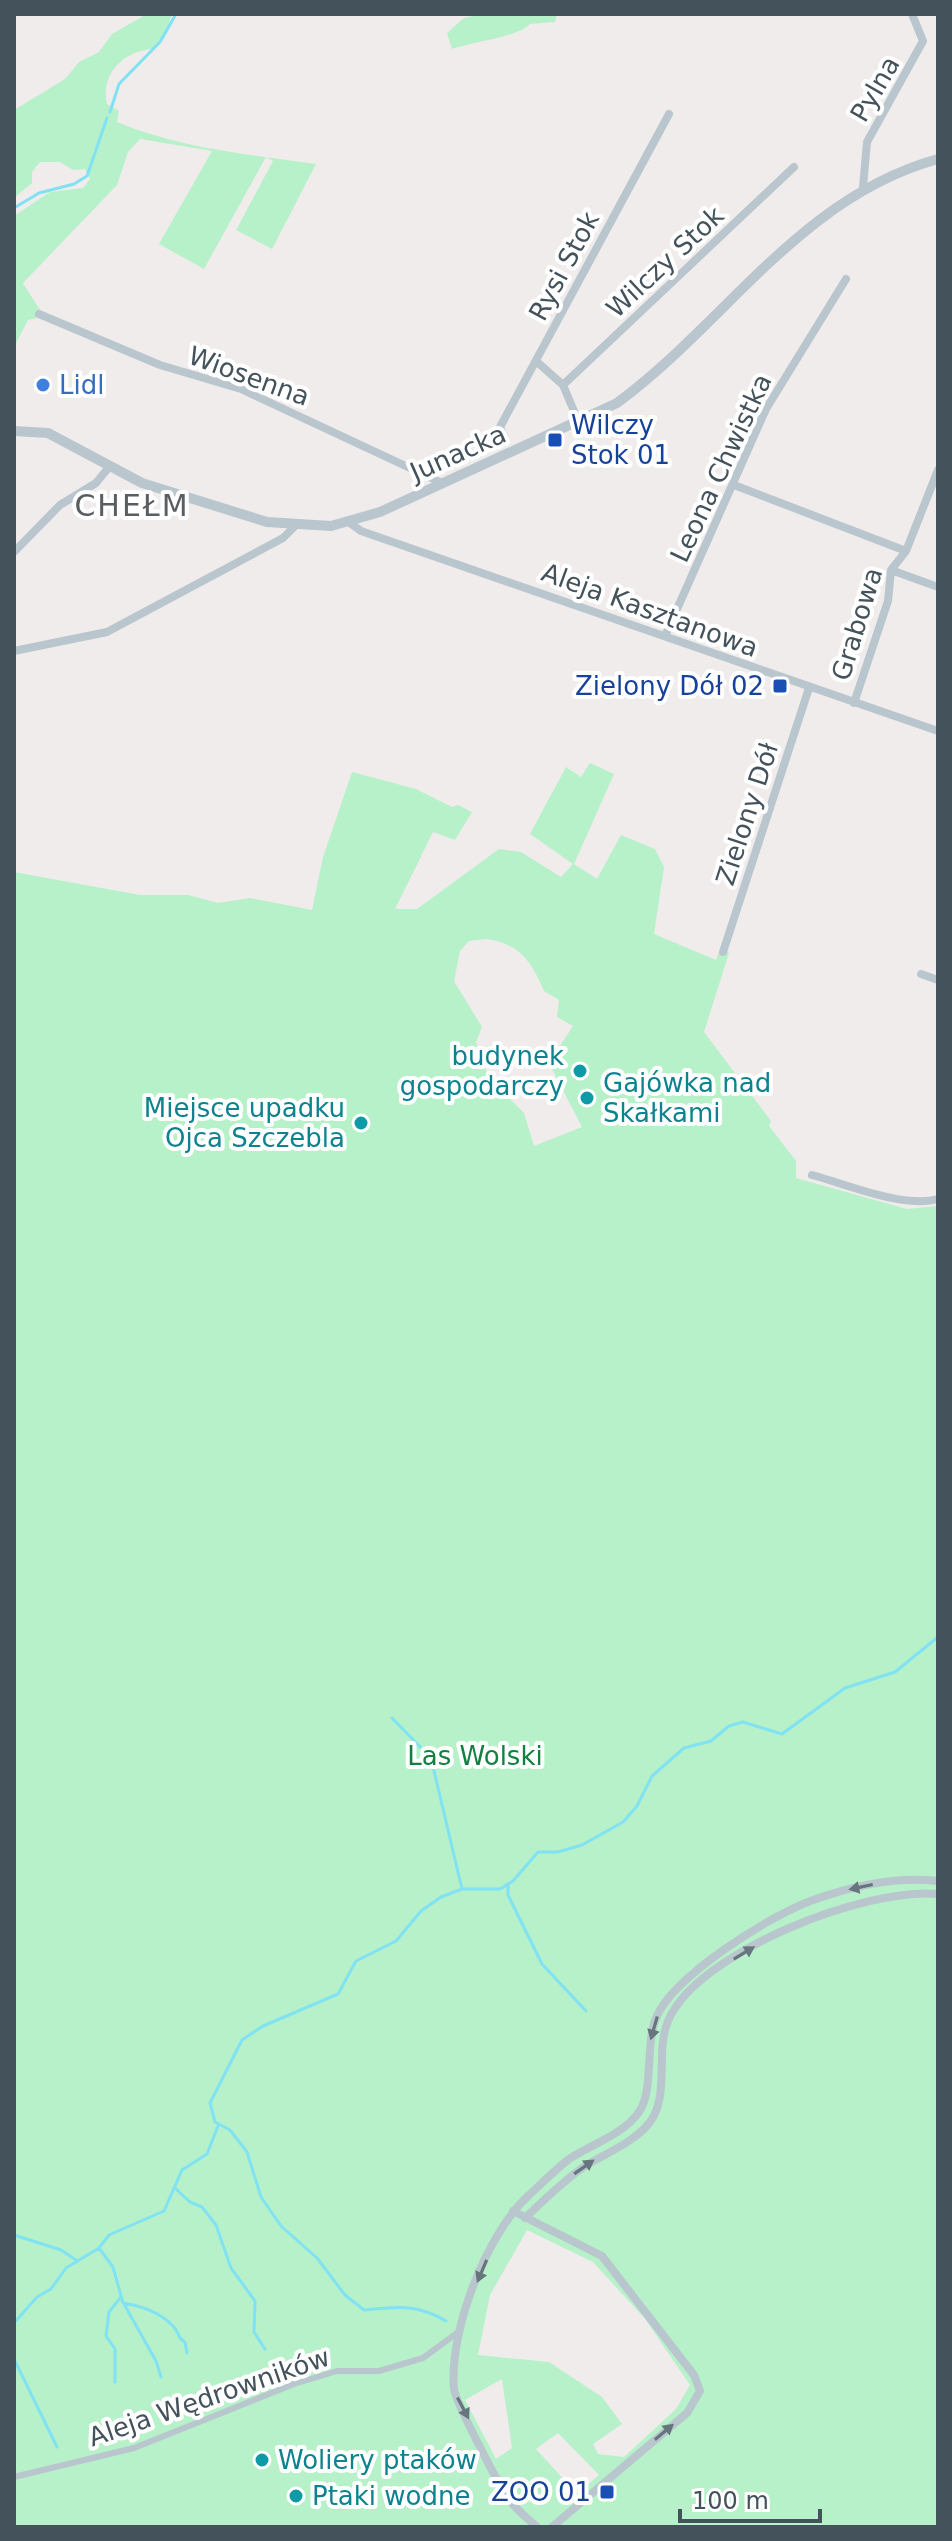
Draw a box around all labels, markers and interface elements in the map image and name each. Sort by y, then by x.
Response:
street label: Pylna [844,51,906,127]
street label: Wilczy Stok [600,200,730,324]
street label: Rysi Stok [523,207,605,325]
street label: Wiosenna [184,340,314,412]
street label: Leona Chwistka [664,369,778,567]
place label: Lidl [59,370,104,400]
marker: Lidl [34,376,52,394]
place label: Wilczy Stok 01 [571,410,670,470]
street label: Junacka [404,419,510,488]
marker: Wilczy Stok 01 [546,431,564,449]
district label: CHEŁM [74,488,190,523]
street label: Aleja Kasztanowa [538,557,762,663]
street label: Grabowa [826,564,888,684]
place label: Zielony Dół 02 [575,671,764,701]
marker: Zielony Dół 02 [771,677,789,695]
street label: Zielony Dół [710,739,784,889]
place label: budynek gospodarczy [400,1041,564,1101]
marker: budynek gospodarczy [571,1062,589,1080]
place label: Gajówka nad Skałkami [603,1068,771,1128]
marker: Gajówka nad Skałkami [578,1089,596,1107]
place label: Miejsce upadku Ojca Szczebla [144,1093,345,1153]
marker: Miejsce upadku Ojca Szczebla [352,1114,370,1132]
park label: Las Wolski [407,1741,543,1771]
one-way arrow [848,1882,873,1894]
one-way arrow [733,1946,755,1960]
one-way arrow [647,2016,659,2041]
one-way arrow [574,2160,595,2175]
one-way arrow [475,2259,489,2282]
street label: Aleja Wędrowników [85,2342,333,2452]
one-way arrow [456,2397,469,2420]
one-way arrow [654,2424,674,2441]
place label: Woliery ptaków [278,2445,477,2475]
marker: Woliery ptaków [253,2451,271,2469]
scale bar [680,2473,820,2523]
place label: ZOO 01 [491,2477,591,2507]
place label: Ptaki wodne [312,2481,471,2511]
marker: ZOO 01 [598,2483,616,2501]
marker: Ptaki wodne [287,2487,305,2505]
text: 100 m [692,2487,769,2515]

